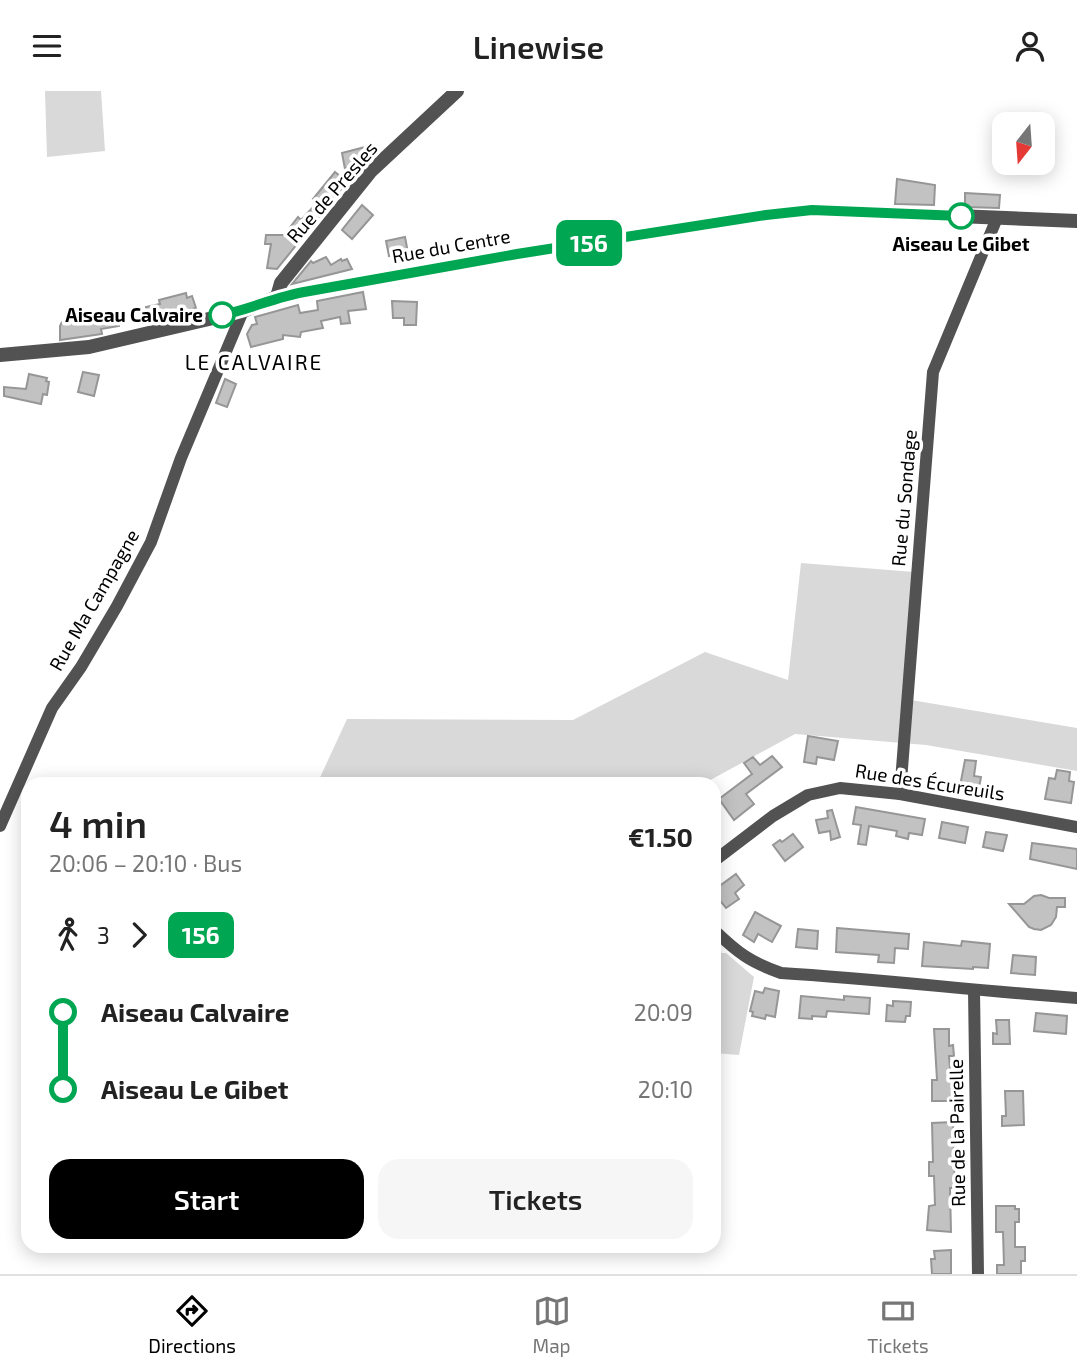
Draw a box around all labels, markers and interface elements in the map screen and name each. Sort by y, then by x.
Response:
icon: menu [28,27,66,65]
text: Linewise [473,27,604,65]
icon: person [1011,27,1049,65]
north arrow [992,112,1055,175]
map controls [992,112,1055,175]
street label: Rue de Presles [282,136,382,247]
marker: Aiseau Le Gibet [948,203,974,229]
line badge: 156 [549,220,629,266]
street label: Rue du Centre [390,224,512,267]
text: 156 [570,228,608,257]
place label: Aiseau Le Gibet [893,232,1030,255]
marker: Aiseau Calvaire [209,302,235,328]
place label: Aiseau Calvaire [65,303,203,326]
district label: LE CALVAIRE [185,349,323,374]
street label: Rue du Sondage [886,428,921,567]
street label: Rue Ma Campagne [44,525,143,675]
street label: Rue des Écureuils [854,758,1007,805]
text: 4 min [49,800,147,846]
text: €1.50 [628,821,693,852]
text: 20:06 – 20:10 · Bus [49,849,242,877]
icon: walk [49,916,87,954]
icon: forward [120,916,158,954]
text: 156 [182,920,220,949]
text: 3 [97,921,110,949]
text: Aiseau Calvaire [101,996,290,1027]
text: 20:09 [634,998,693,1026]
street label: Rue de la Pairelle [944,1059,969,1207]
text: Aiseau Le Gibet [101,1073,288,1104]
text: 20:10 [638,1075,693,1103]
button: Start [49,1159,364,1239]
button: Tickets [378,1159,693,1239]
tab: Directions [148,1292,236,1357]
tab: Map [532,1292,571,1357]
tab: Tickets [867,1292,929,1357]

